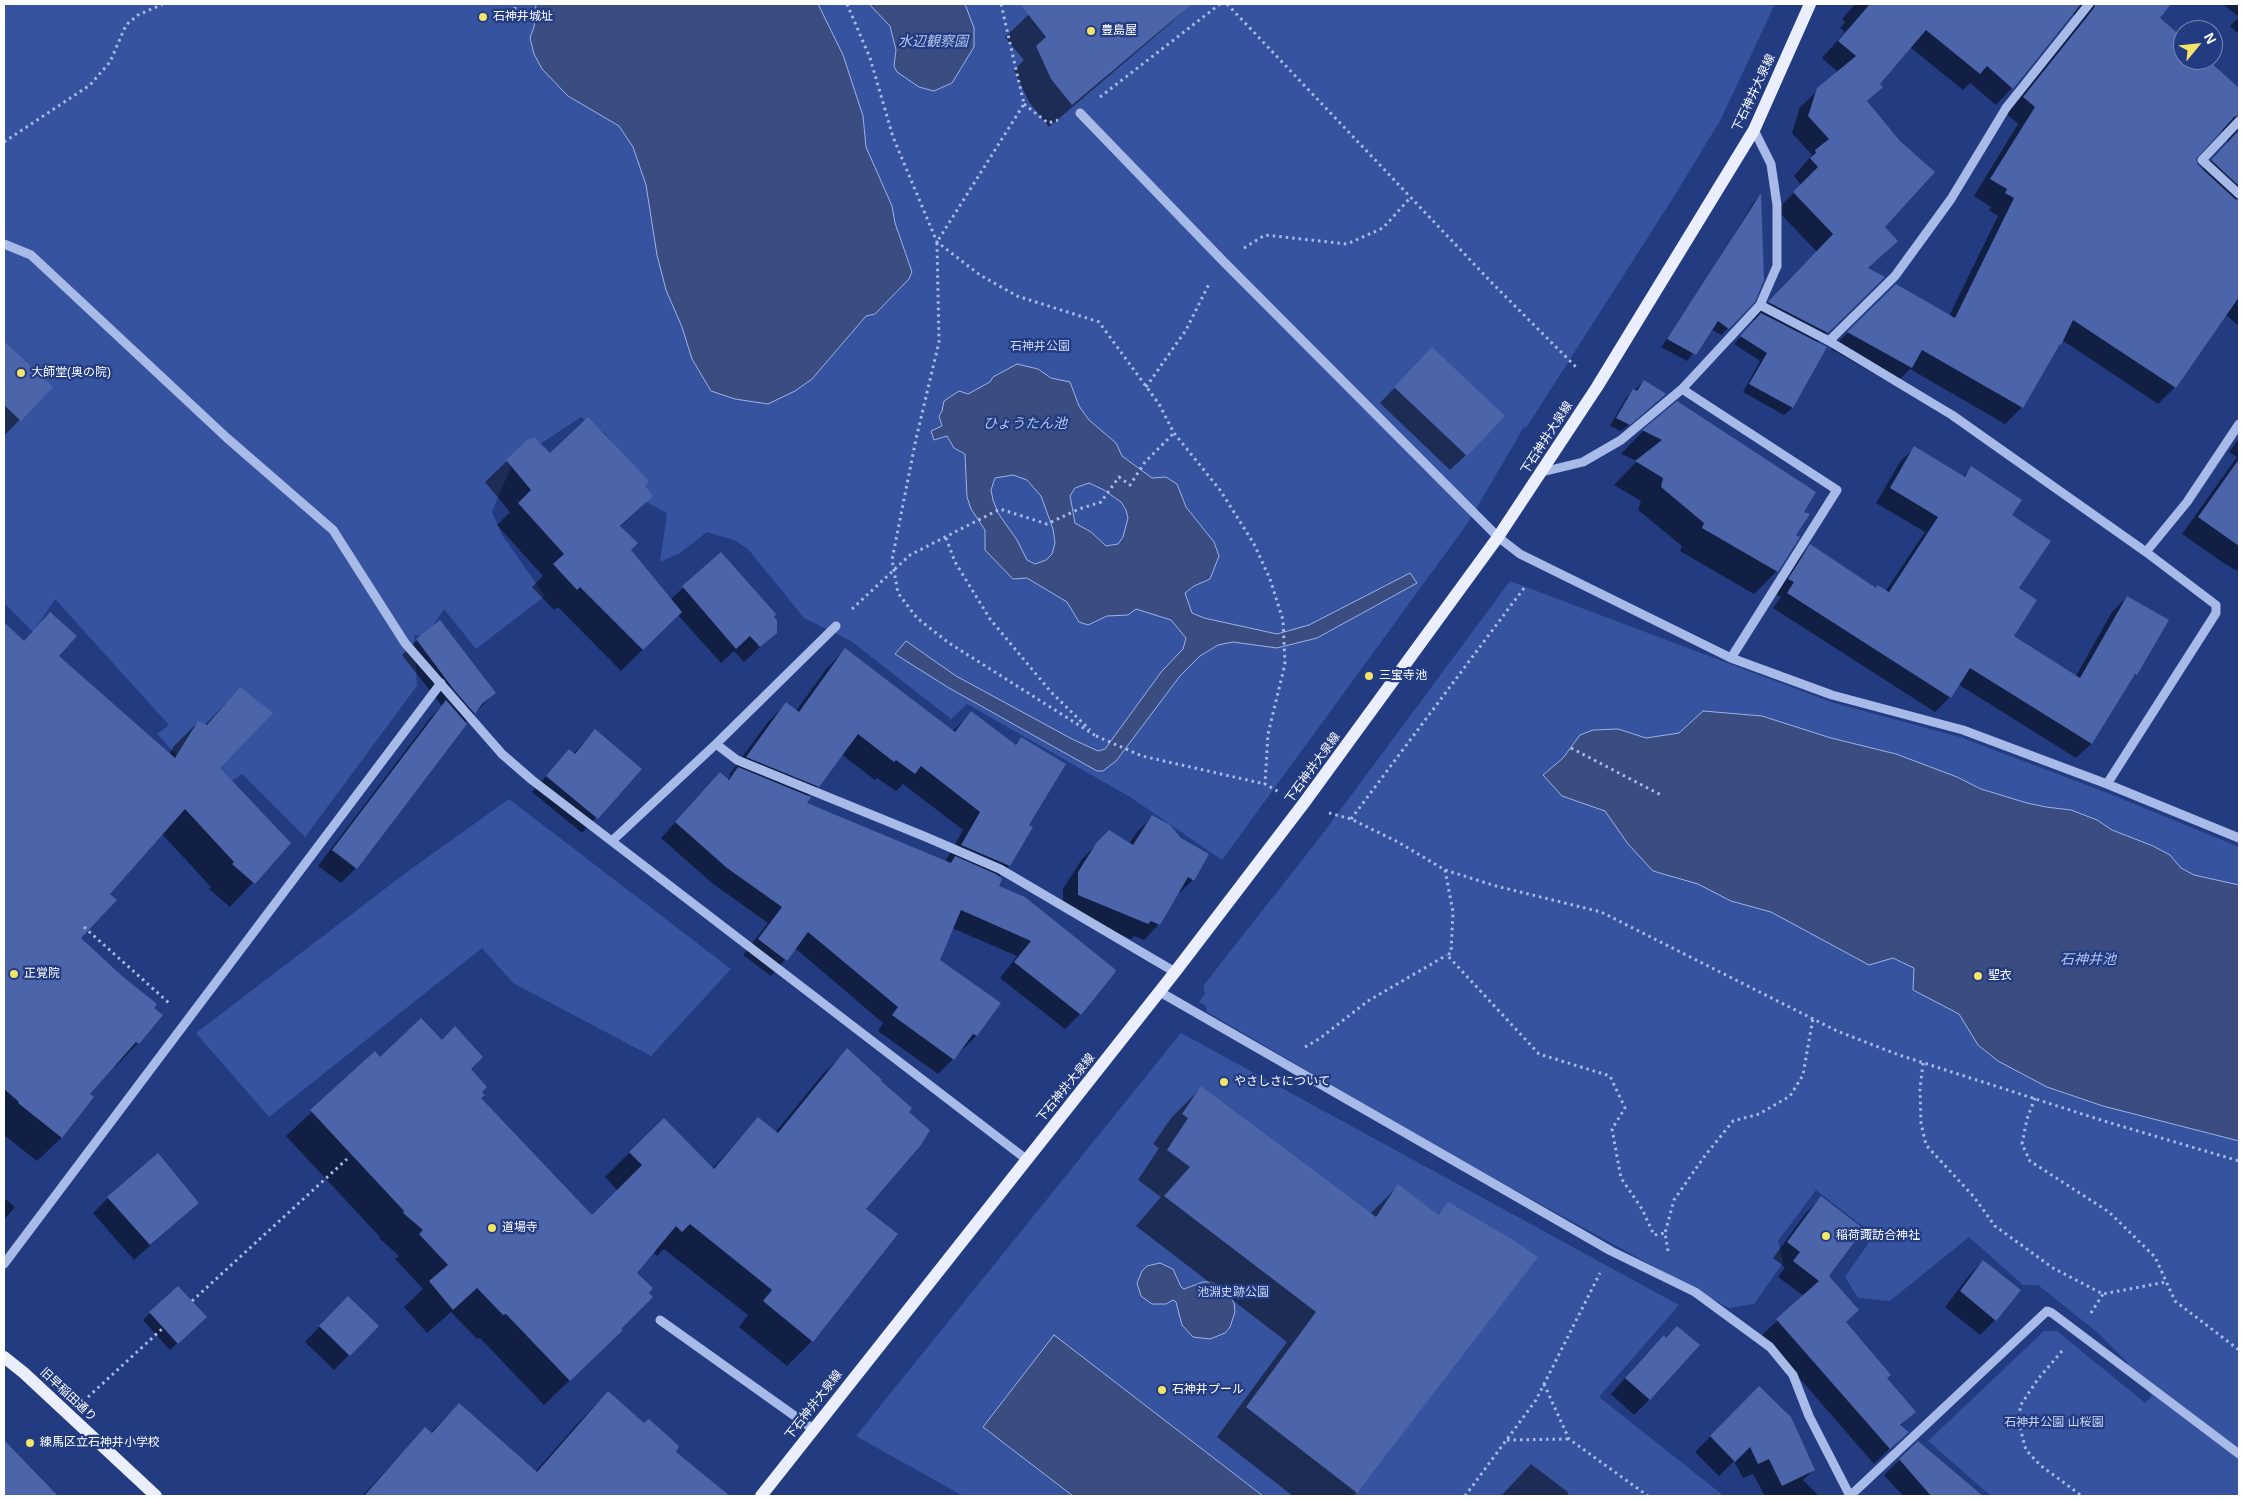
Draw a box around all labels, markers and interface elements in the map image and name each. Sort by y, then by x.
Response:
place label: 石神井城址 [493,10,553,24]
marker: 石神井城址 [477,11,489,23]
north arrow [2173,20,2223,70]
place label: 豊島屋 [1101,24,1137,38]
marker: 豊島屋 [1085,25,1097,37]
text: N [2201,30,2220,47]
water label: 水辺観察園 [898,34,968,50]
street label: 下石神井大泉線 [1730,52,1778,134]
park label: 石神井公園 [1010,340,1070,354]
place label: 大師堂(奥の院) [31,366,111,380]
marker: 大師堂(奥の院) [15,367,27,379]
street label: 下石神井大泉線 [1518,399,1576,477]
water label: ひょうたん池 [983,416,1067,432]
place label: 三宝寺池 [1379,669,1427,683]
marker: 三宝寺池 [1363,670,1375,682]
street label: 下石神井大泉線 [1282,730,1344,806]
water label: 石神井池 [2060,952,2116,968]
place label: 正覚院 [24,967,60,981]
marker: 正覚院 [8,968,20,980]
place label: 聖衣 [1988,969,2012,983]
marker: 聖衣 [1972,970,1984,982]
street label: 下石神井大泉線 [1034,1051,1098,1125]
place label: やさしさについて [1234,1075,1330,1089]
marker: やさしさについて [1218,1076,1230,1088]
place label: 道場寺 [502,1221,538,1235]
marker: 道場寺 [486,1222,498,1234]
place label: 稲荷諏訪合神社 [1836,1229,1920,1243]
marker: 稲荷諏訪合神社 [1820,1230,1832,1242]
park label: 池淵史跡公園 [1197,1286,1269,1300]
street label: 旧早稲田通り [37,1365,99,1425]
street label: 下石神井大泉線 [782,1367,846,1443]
place label: 石神井プール [1172,1383,1244,1397]
marker: 石神井プール [1156,1384,1168,1396]
park label: 石神井公園 山桜園 [2004,1416,2104,1430]
place label: 練馬区立石神井小学校 [40,1436,160,1450]
marker: 練馬区立石神井小学校 [24,1437,36,1449]

